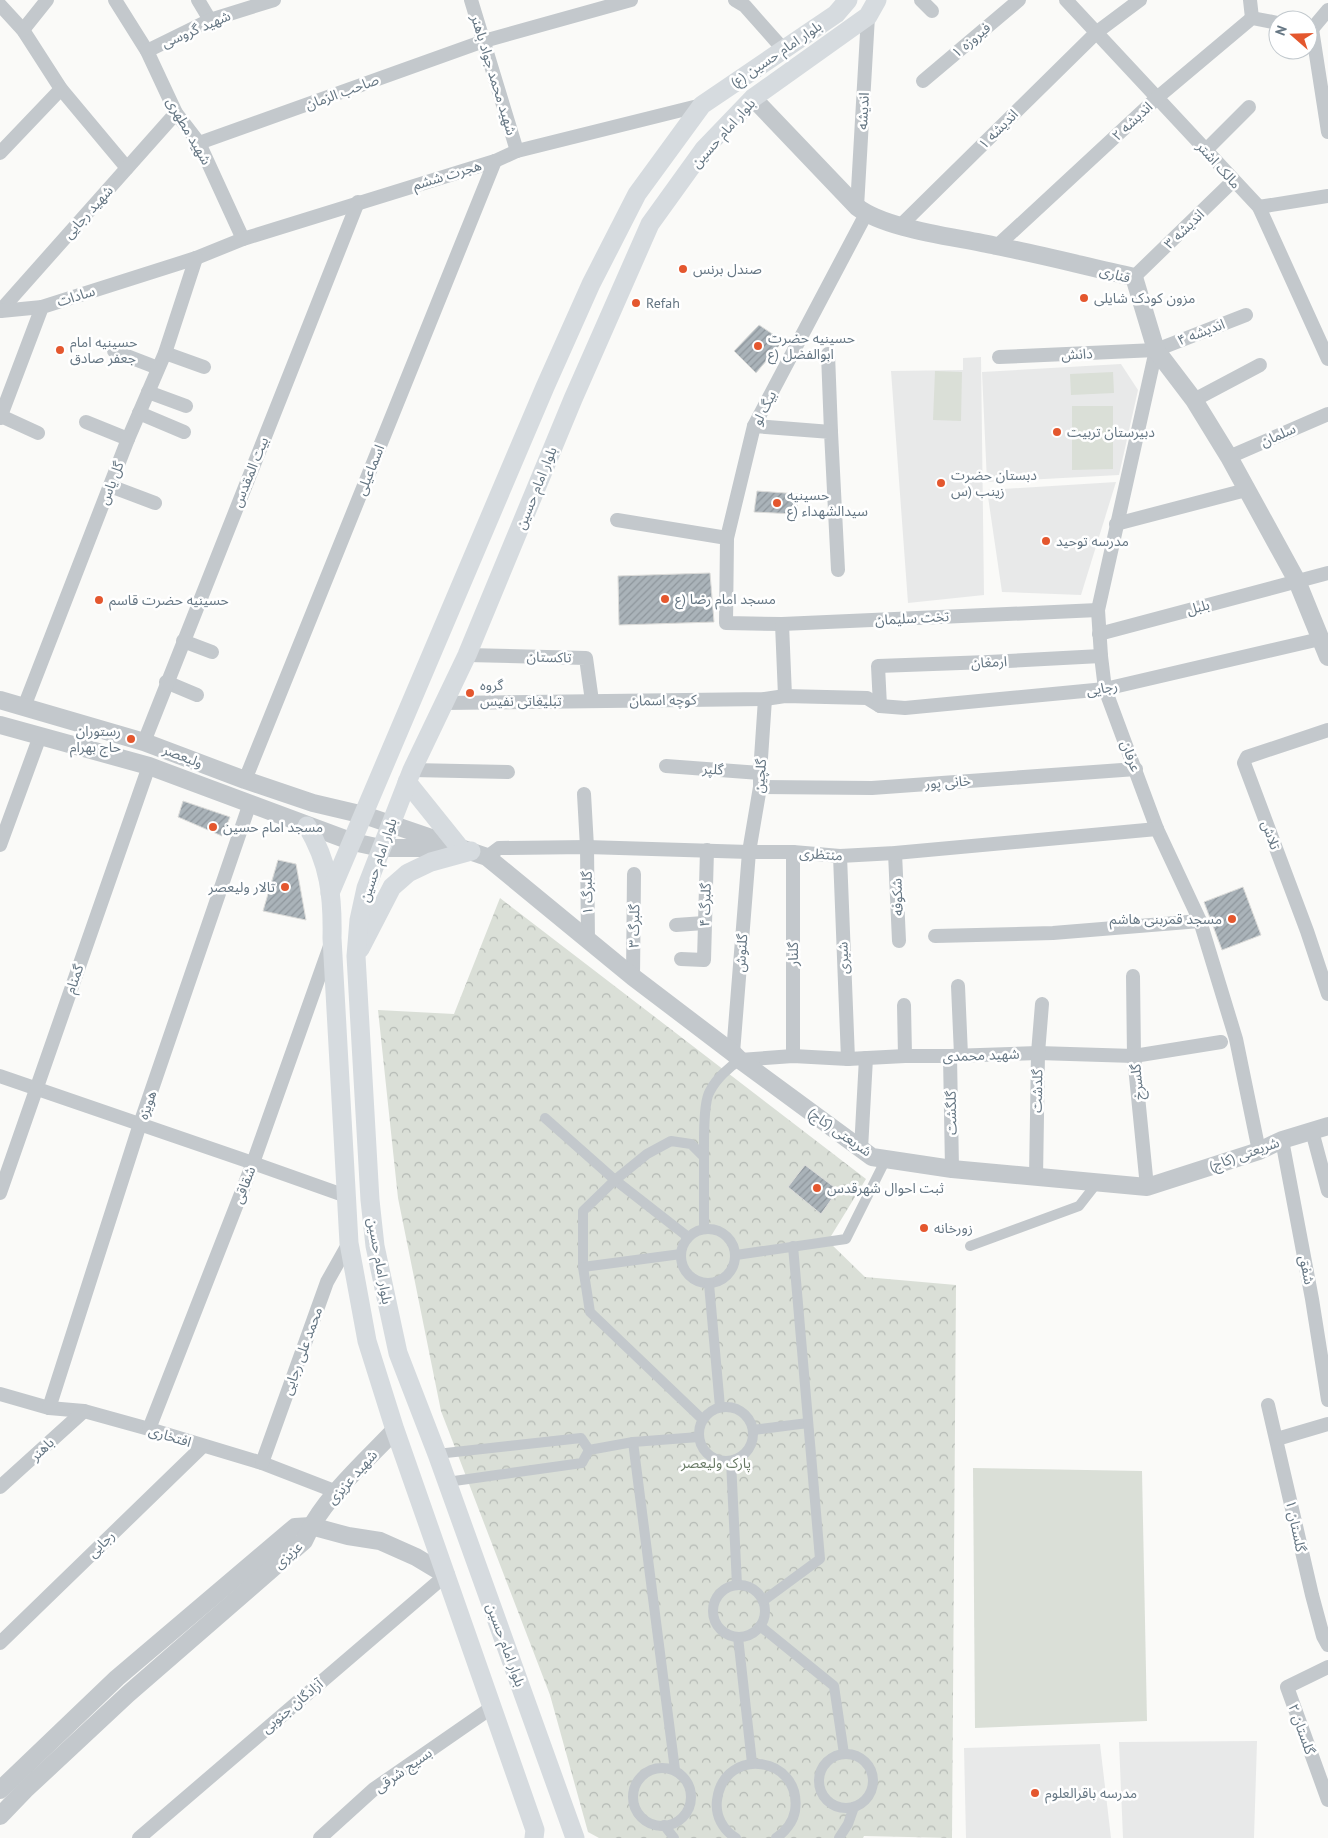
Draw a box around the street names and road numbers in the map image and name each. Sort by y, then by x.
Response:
street label: شهید گروسی [159,6,233,52]
street label: شهید محمد جواد باهنر [467,12,521,137]
street label: بلوار امام حسین (ع) [727,17,826,93]
street label: فیروزه ۱ [948,19,994,61]
street label: صاحب الزمان [303,70,382,114]
street label: اندیشه [853,92,873,130]
street label: شهید مطهری [162,94,216,168]
street label: بلوار امام حسین [687,94,761,173]
street label: اندیشه ۲ [1108,98,1156,144]
street label: اندیشه ۱ [974,105,1022,153]
street label: مالک اشتر [1192,137,1245,192]
street label: هجرت ششم [410,156,484,196]
street label: شهید رجایی [59,181,117,242]
street label: اندیشه ۳ [1160,205,1208,253]
street label: قناری [1098,261,1132,287]
street label: سادات [55,282,97,310]
street label: اندیشه ۴ [1175,315,1227,349]
street label: دانش [1061,344,1094,364]
street label: بیگ لو [748,387,780,428]
street label: سلمان [1257,419,1299,451]
street label: بیت المقدس [228,434,272,510]
street label: اسماعیلی [352,442,388,498]
street label: بلوار امام حسین [511,444,563,533]
street label: گل یاس [95,459,128,507]
street label: بلبل [1185,595,1212,619]
street label: تخت سلیمان [874,607,950,629]
street label: تاکستان [526,648,572,666]
street label: ارمغان [970,652,1008,672]
street label: رجایی [1085,677,1119,699]
street label: کوچه اسمان [629,690,697,711]
street label: عرفان [1117,738,1145,774]
street label: ولیعصر [160,740,205,772]
street label: گلچین [750,758,771,794]
street label: گلپر [701,759,724,780]
street label: خانی پور [923,771,972,794]
street label: بلوار امام حسین [355,815,403,905]
street label: تلاش [1257,818,1285,852]
street label: منتظری [799,844,843,864]
street label: گلبرگ ۱ [578,871,596,915]
street label: شکوفه [887,878,907,916]
street label: گلبرگ ۴ [695,883,715,927]
street label: گلبرگ ۳ [625,904,643,948]
street label: گلنوش [731,933,751,973]
street label: شیری [833,941,853,974]
street label: گلنار [784,942,802,967]
street label: گمنام [61,962,89,997]
street label: شهید محمدی [942,1045,1020,1065]
street label: گلسرخ [1126,1063,1150,1101]
street label: گلدشت [1028,1069,1046,1113]
street label: هویزه [134,1088,160,1122]
street label: گلگشت [942,1090,960,1135]
street label: شریعتی (کاج) [804,1104,875,1162]
street label: شریعتی (کاج) [1206,1133,1282,1177]
street label: شقاقی [229,1164,259,1206]
street label: بلوار امام حسین [362,1216,397,1306]
street label: شفق [1294,1254,1319,1286]
street label: محمد علی رجایی [278,1305,326,1397]
street label: افتخاری [147,1421,193,1451]
street label: باهنر [26,1433,58,1465]
street label: شهید عزیزی [323,1446,381,1508]
street label: گلستان ۱ [1282,1498,1310,1554]
street label: رجایی [83,1527,119,1561]
street label: عزیزی [270,1537,306,1573]
street label: بلوار امام حسین [481,1601,530,1690]
street label: آزادگان جنوبی [257,1674,327,1737]
street label: گلستان ۲ [1285,1701,1320,1757]
street label: بسیج شرقی [371,1743,437,1798]

